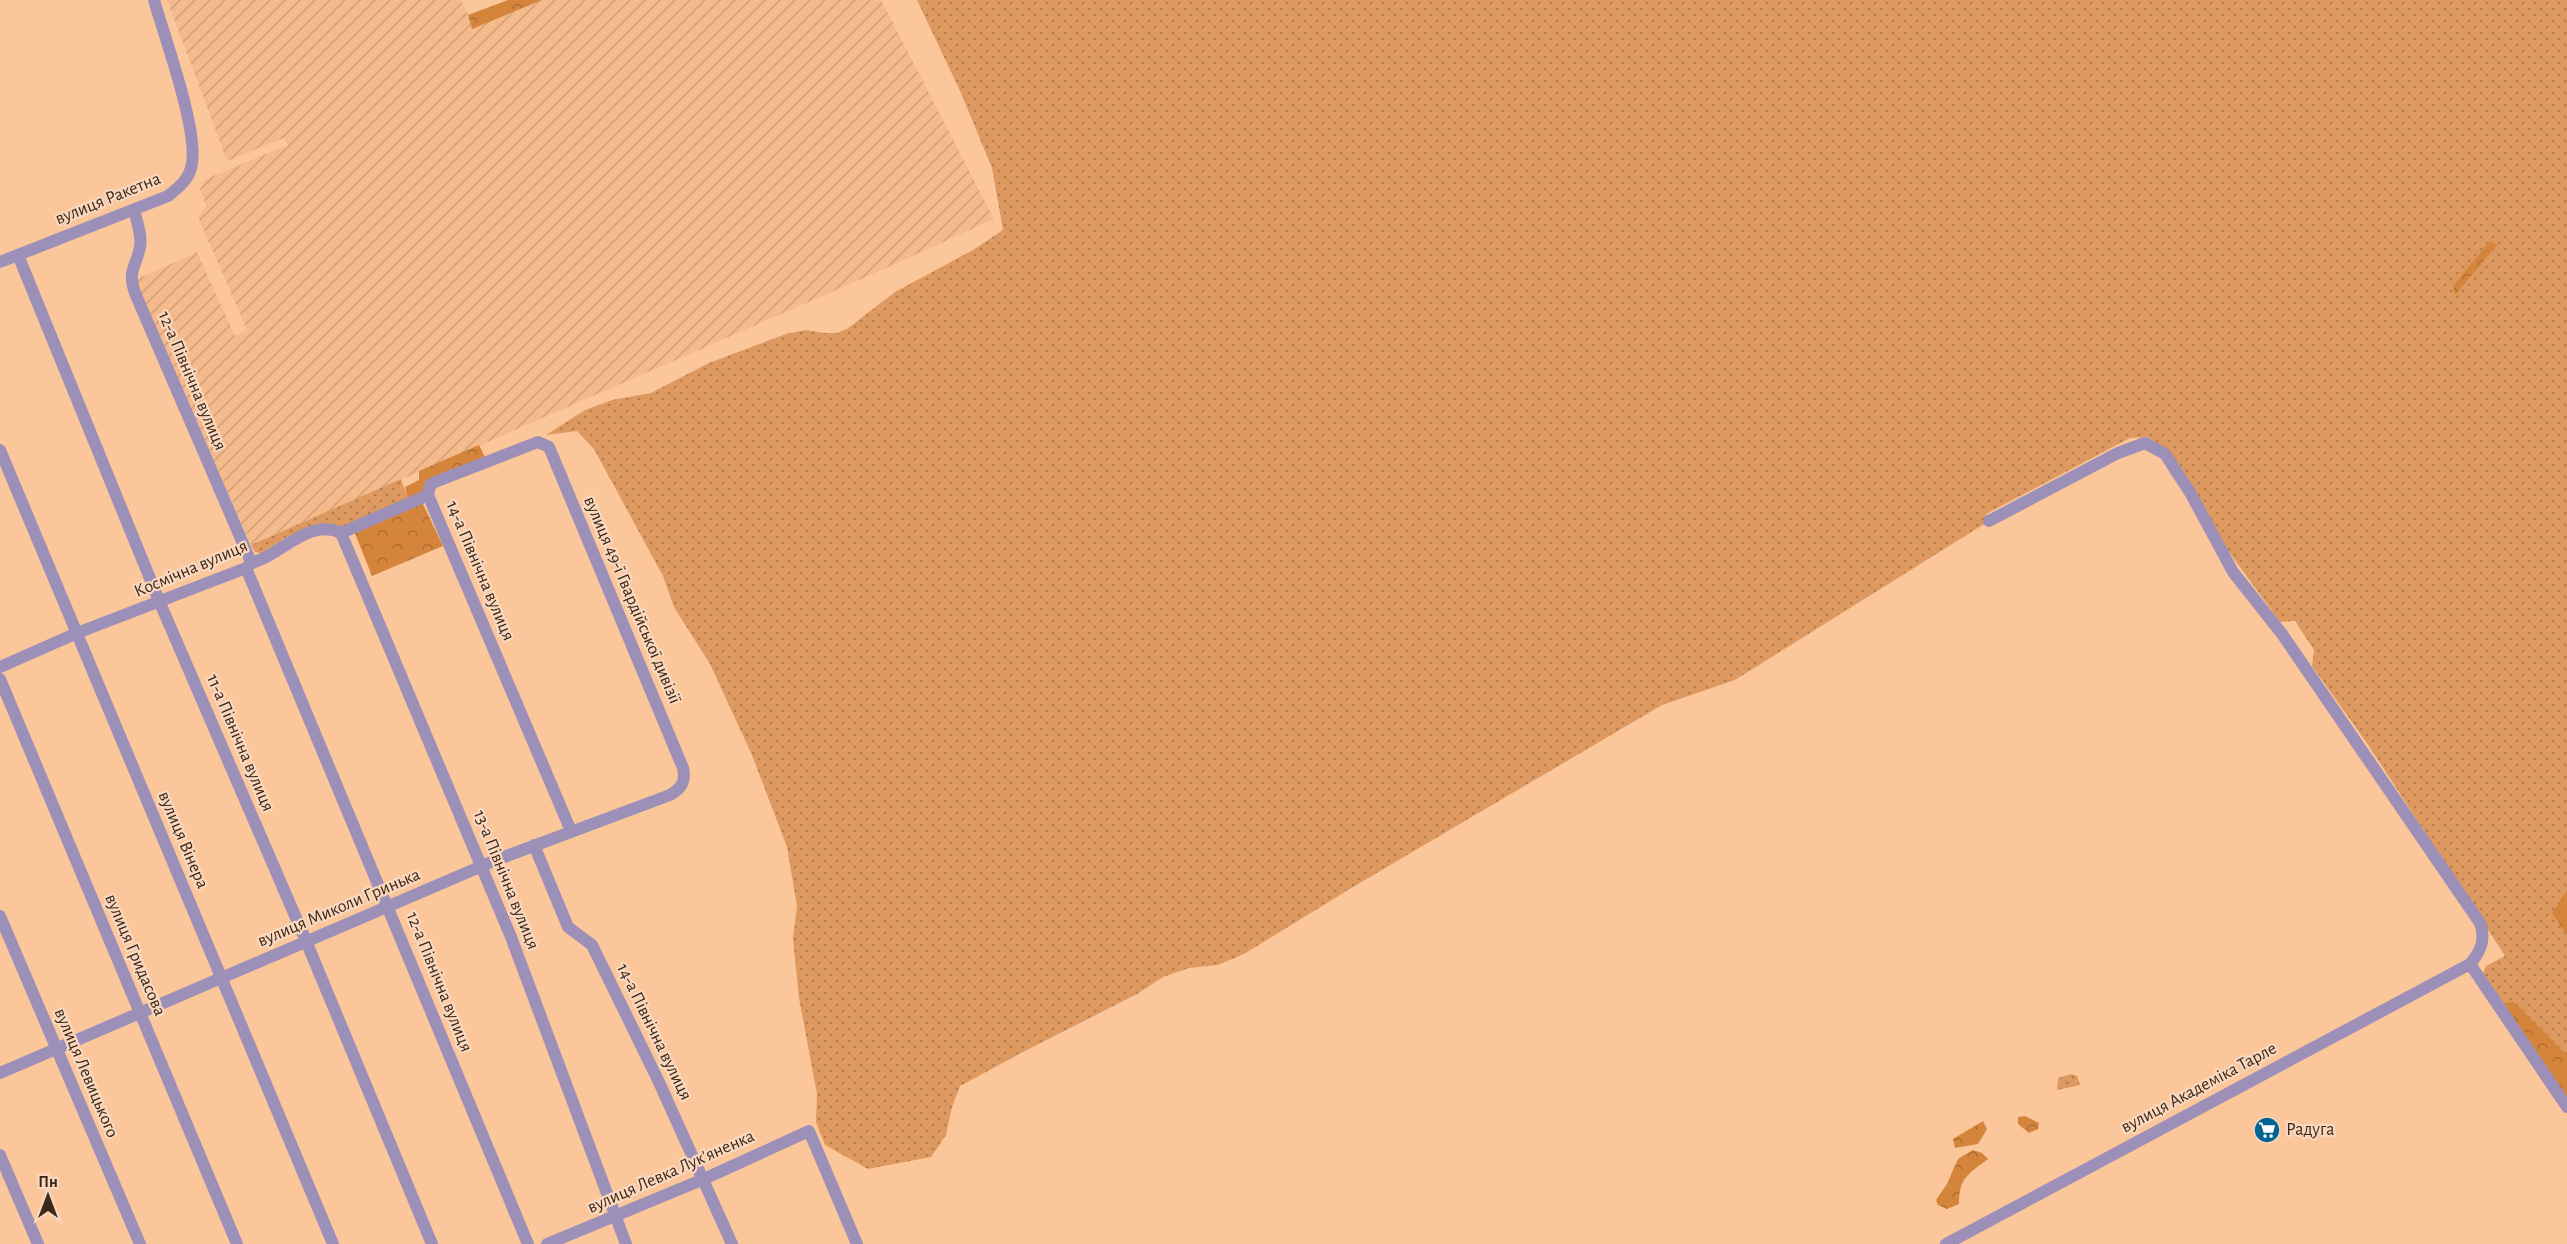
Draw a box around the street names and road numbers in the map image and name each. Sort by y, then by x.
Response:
street label: вулиця Ракетна [53,170,163,228]
street label: 12-а Північна вулиця [155,309,229,453]
street label: вулиця 49-ї Гвардійської дивізії [580,494,684,706]
street label: 14-а Північна вулиця [442,499,518,643]
street label: Космічна вулиця [132,537,250,601]
street label: 11-а Північна вулиця [203,672,277,814]
street label: вулиця Вінера [154,789,212,891]
street label: 13-а Північна вулиця [470,808,542,952]
street label: вулиця Миколи Гринька [255,866,423,950]
street label: вулиця Гридасова [101,891,169,1019]
street label: 12-а Північна вулиця [403,909,475,1055]
street label: 14-а Північна вулиця [613,961,695,1103]
street label: вулиця Левицького [51,1006,121,1140]
street label: вулиця Академіка Тарле [2118,1039,2280,1137]
street label: вулиця Левка Лук'яненка [585,1127,757,1217]

